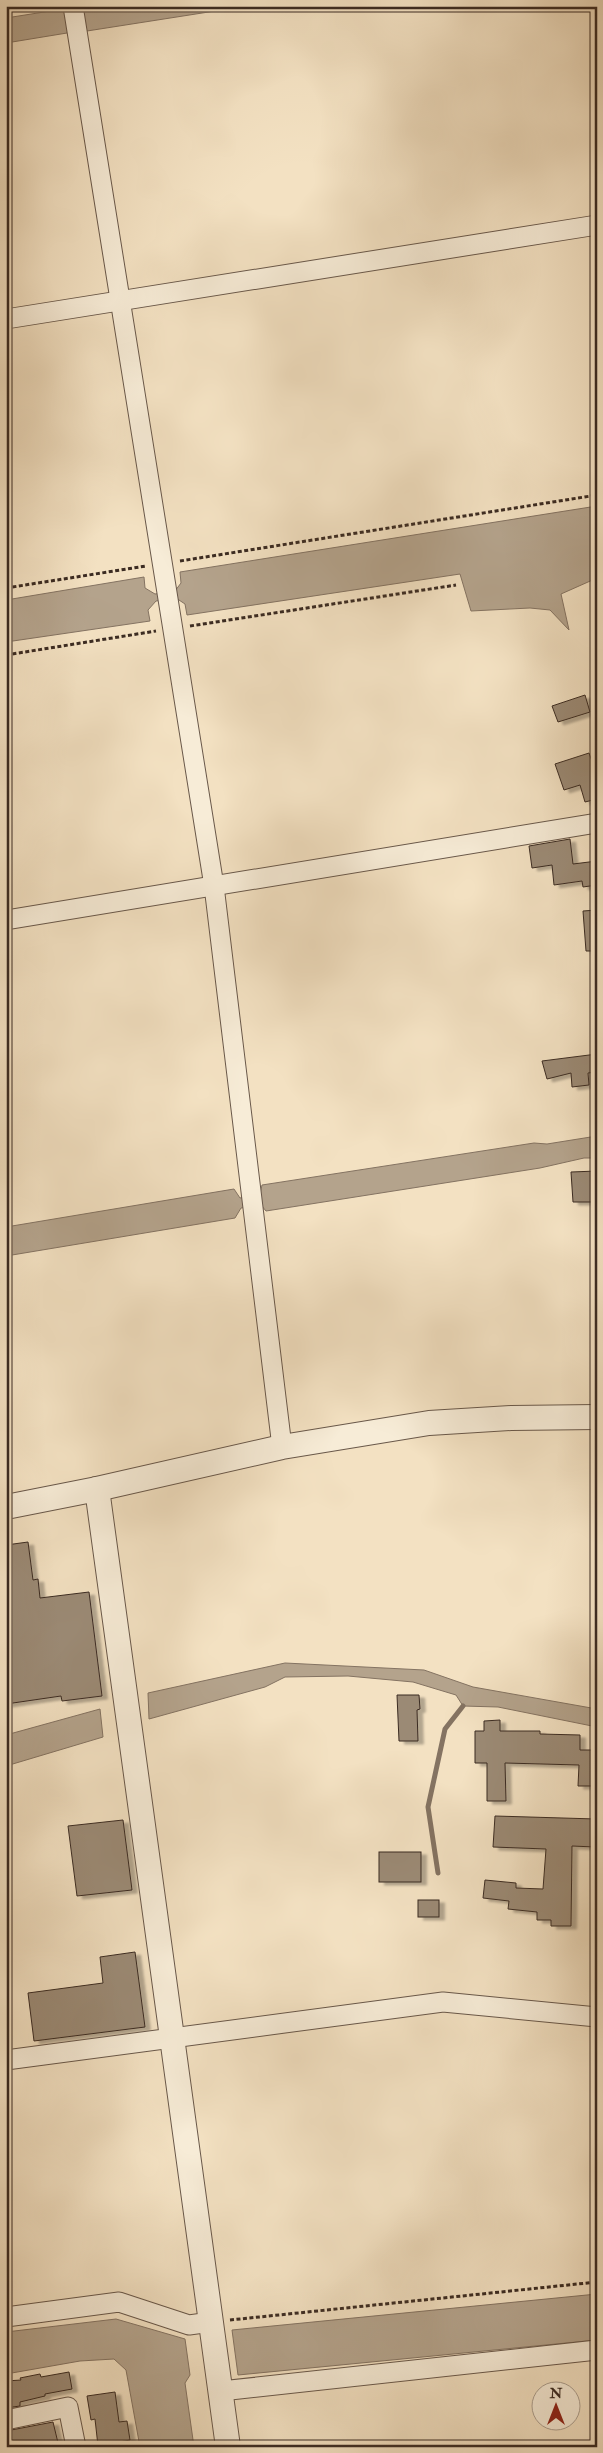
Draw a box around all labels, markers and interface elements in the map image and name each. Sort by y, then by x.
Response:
north arrow [530,2380,580,2430]
text: N [549,2385,563,2402]

